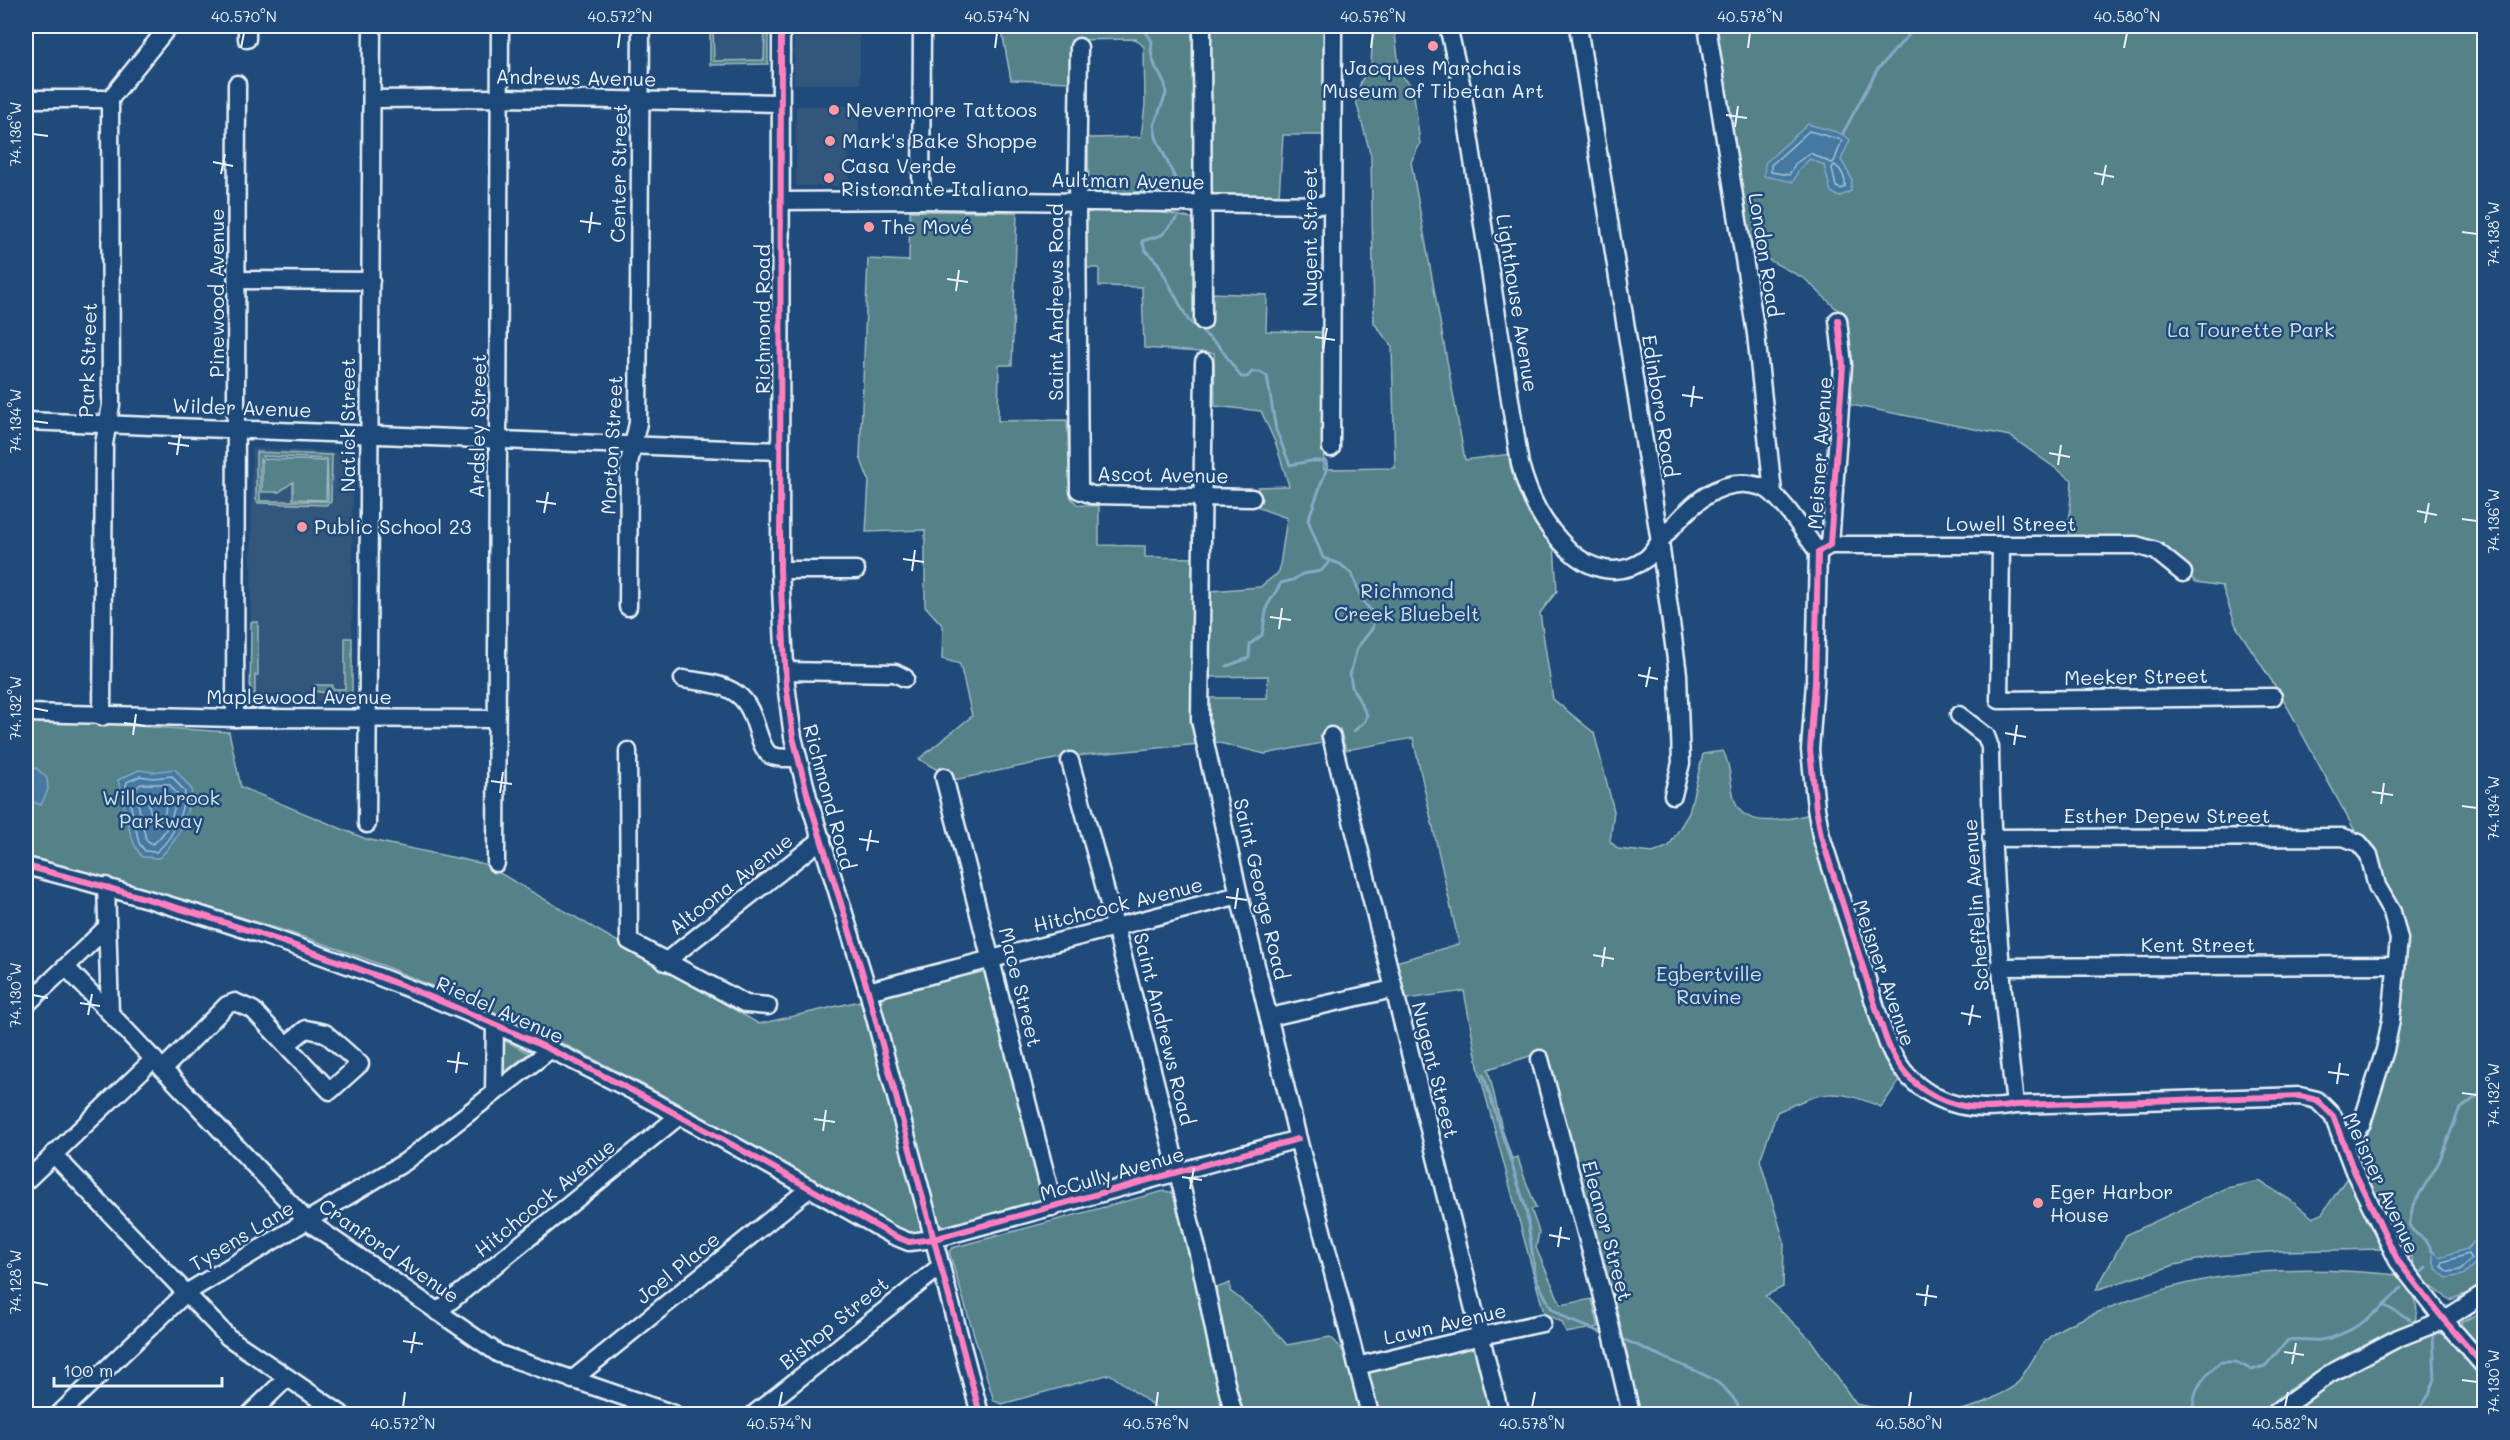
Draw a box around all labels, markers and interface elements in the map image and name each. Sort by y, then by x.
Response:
text: 40.570°N [211,6,277,26]
text: 40.572°N [588,6,652,26]
text: 40.574°N [964,6,1030,26]
text: 40.576°N [1340,6,1406,26]
text: 40.578°N [1717,6,1783,26]
text: 40.580°N [2094,6,2160,26]
marker: Jacques Marchais Museum of Tibetan Art [1426,39,1440,53]
place label: Jacques Marchais Museum of Tibetan Art [1322,54,1544,103]
street label: Andrews Avenue [495,63,657,91]
place label: Nevermore Tattoos [846,96,1037,122]
text: 74.136°W [5,101,25,167]
street label: Center Street [604,103,632,243]
marker: Nevermore Tattoos [827,103,841,117]
place label: Mark's Bake Shoppe [842,127,1037,153]
marker: Mark's Bake Shoppe [823,134,837,148]
place label: Casa Verde Ristorante Italiano [841,152,1028,201]
street label: Aultman Avenue [1051,166,1205,194]
street label: Nugent Street [1296,167,1322,307]
marker: Casa Verde Ristorante Italiano [822,171,836,185]
street label: London Road [1743,191,1789,319]
text: 74.138°W [2483,201,2503,267]
street label: Saint Andrews Road [1042,203,1068,401]
street label: Pinewood Avenue [203,208,229,378]
street label: Lighthouse Avenue [1491,212,1545,394]
place label: The Mové [881,213,972,239]
marker: The Mové [862,220,876,234]
street label: Richmond Road [749,244,775,394]
street label: Park Street [72,302,102,418]
park label: La Tourette Park [2167,316,2335,342]
street label: Edinboro Road [1637,333,1685,479]
street label: Ardsley Street [463,354,491,498]
street label: Natick Street [334,358,360,492]
street label: Morton Street [594,375,628,515]
street label: Meisner Avenue [1801,376,1837,530]
text: 74.134°W [5,389,25,453]
street label: Wilder Avenue [172,392,312,422]
street label: Ascot Avenue [1097,460,1229,488]
text: 74.136°W [2483,488,2503,554]
street label: Lowell Street [1946,510,2076,536]
place label: Public School 23 [314,513,472,539]
marker: Public School 23 [295,520,309,534]
park label: Richmond Creek Bluebelt [1334,577,1480,626]
street label: Meeker Street [2064,662,2208,690]
text: 74.132°W [5,676,25,740]
street label: Maplewood Avenue [206,683,392,709]
street label: Richmond Road [798,721,862,872]
text: 74.134°W [2483,776,2503,840]
park label: Willowbrook Parkway [102,784,220,833]
street label: Saint George Road [1228,796,1295,982]
street label: Esther Depew Street [2064,802,2270,828]
street label: Scheffelin Avenue [1956,818,1994,992]
street label: Altoona Avenue [663,827,798,940]
street label: Hitchcock Avenue [1030,870,1205,938]
street label: Meisner Avenue [1848,896,1922,1049]
street label: Mace Street [994,924,1048,1049]
street label: Saint Andrews Road [1128,930,1201,1128]
street label: Kent Street [2141,931,2255,957]
park label: Egbertville Ravine [1656,960,1762,1009]
text: 74.130°W [5,962,25,1028]
street label: Riedel Avenue [433,969,568,1049]
street label: Nugent Street [1406,999,1465,1141]
text: 74.132°W [2483,1063,2503,1127]
street label: Meisner Avenue [2338,1108,2426,1258]
street label: Hitchcock Avenue [469,1132,620,1262]
street label: McCully Avenue [1037,1140,1187,1206]
street label: Eleanor Street [1577,1158,1639,1304]
place label: Eger Harbor House [2050,1178,2173,1227]
street label: Cranford Avenue [314,1192,465,1308]
street label: Tysens Lane [185,1194,298,1277]
marker: Eger Harbor House [2031,1196,2045,1210]
street label: Joel Place [630,1226,725,1309]
text: 74.128°W [5,1250,25,1314]
street label: Bishop Street [773,1270,894,1374]
street label: Lawn Avenue [1381,1296,1509,1350]
text: 74.130°W [2483,1349,2503,1415]
scale bar [54,1350,222,1388]
text: 100 m [63,1358,113,1382]
text: 40.572°N [371,1413,435,1433]
text: 40.574°N [746,1413,812,1433]
text: 40.576°N [1123,1413,1189,1433]
text: 40.578°N [1499,1413,1565,1433]
text: 40.580°N [1876,1413,1942,1433]
text: 40.582°N [2252,1413,2318,1433]

